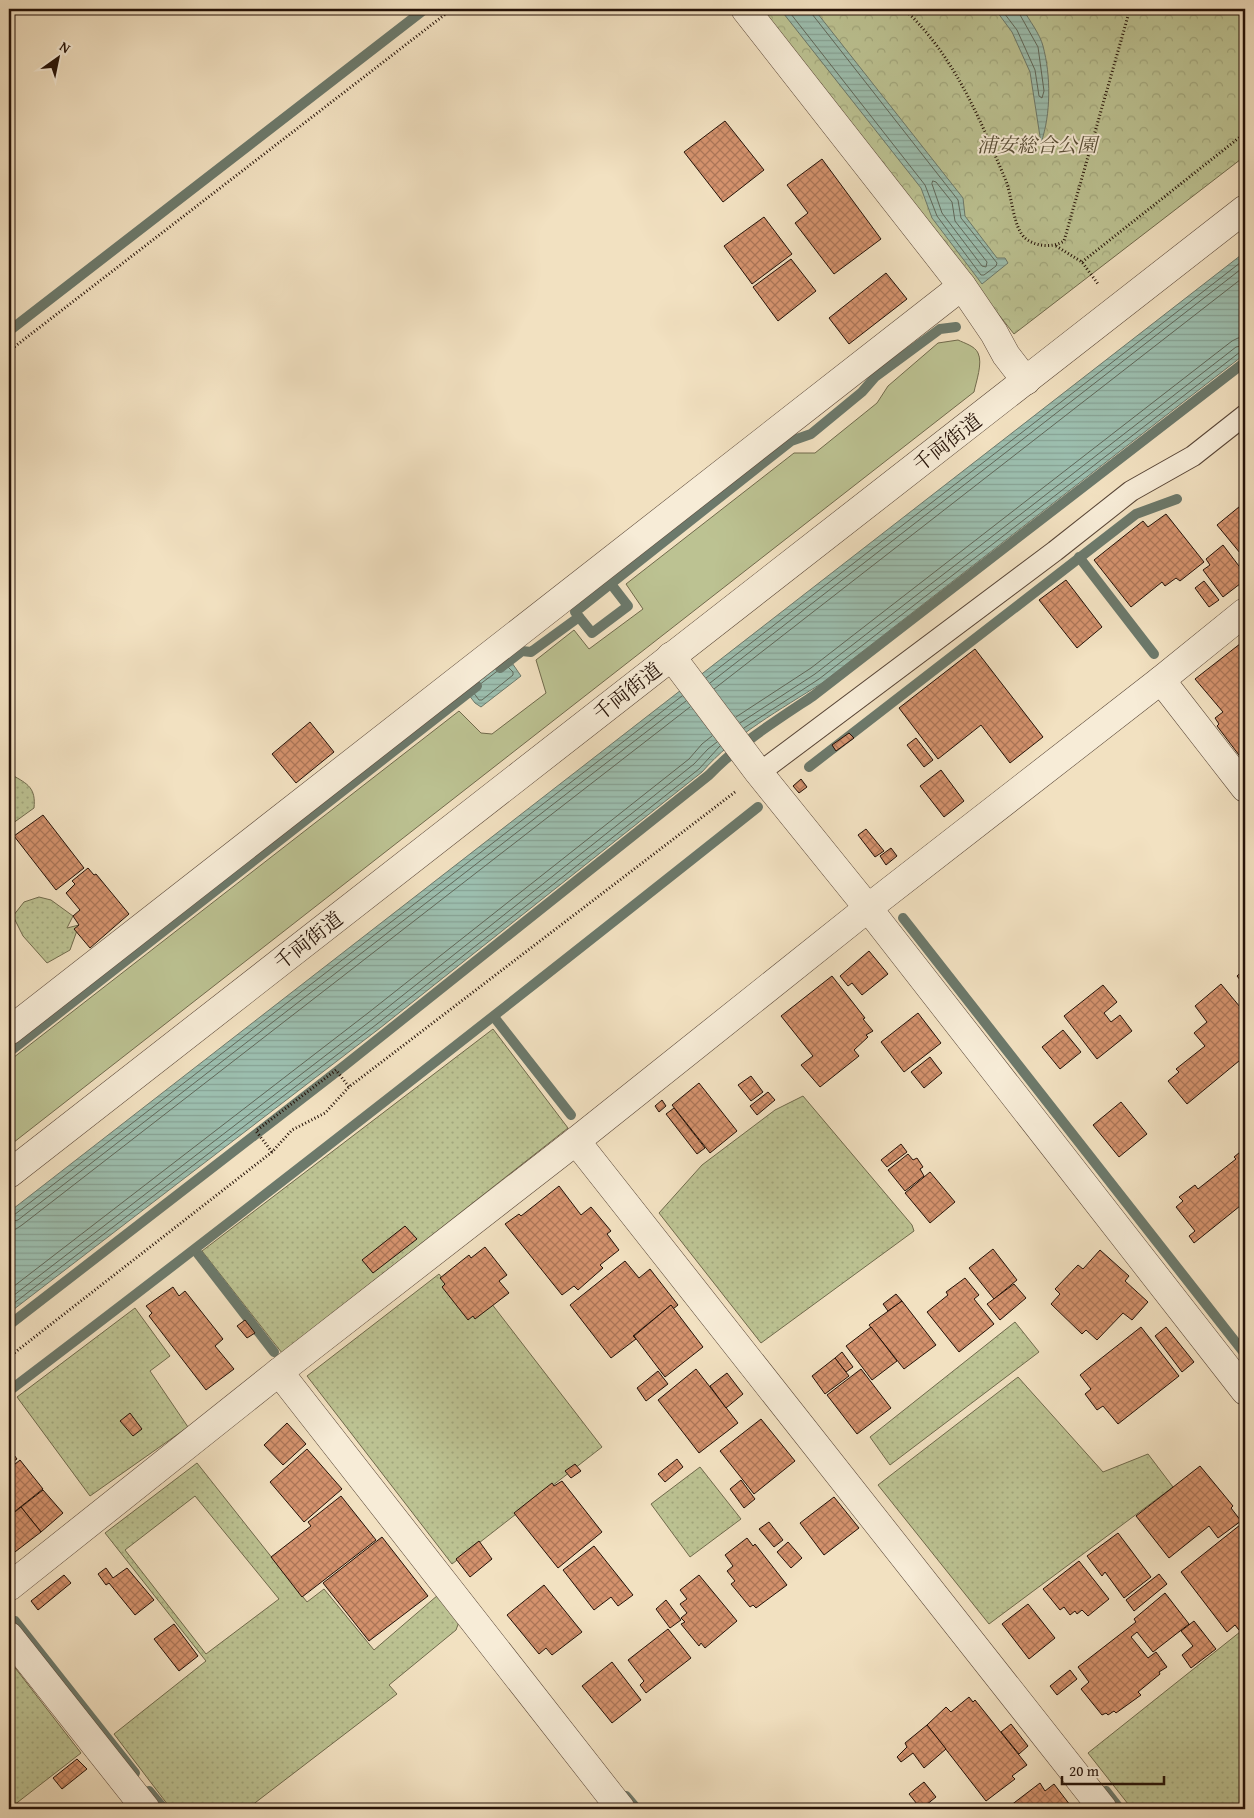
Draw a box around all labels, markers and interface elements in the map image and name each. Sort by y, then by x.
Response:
north arrow [32,32,82,82]
text: N [56,36,75,58]
park label: 浦安総合公園 [977,130,1100,159]
street label: 千両街道 [907,406,987,478]
street label: 千両街道 [587,655,667,727]
street label: 千両街道 [268,904,348,976]
scale bar [1062,1753,1164,1785]
text: 20 m [1069,1760,1100,1781]

